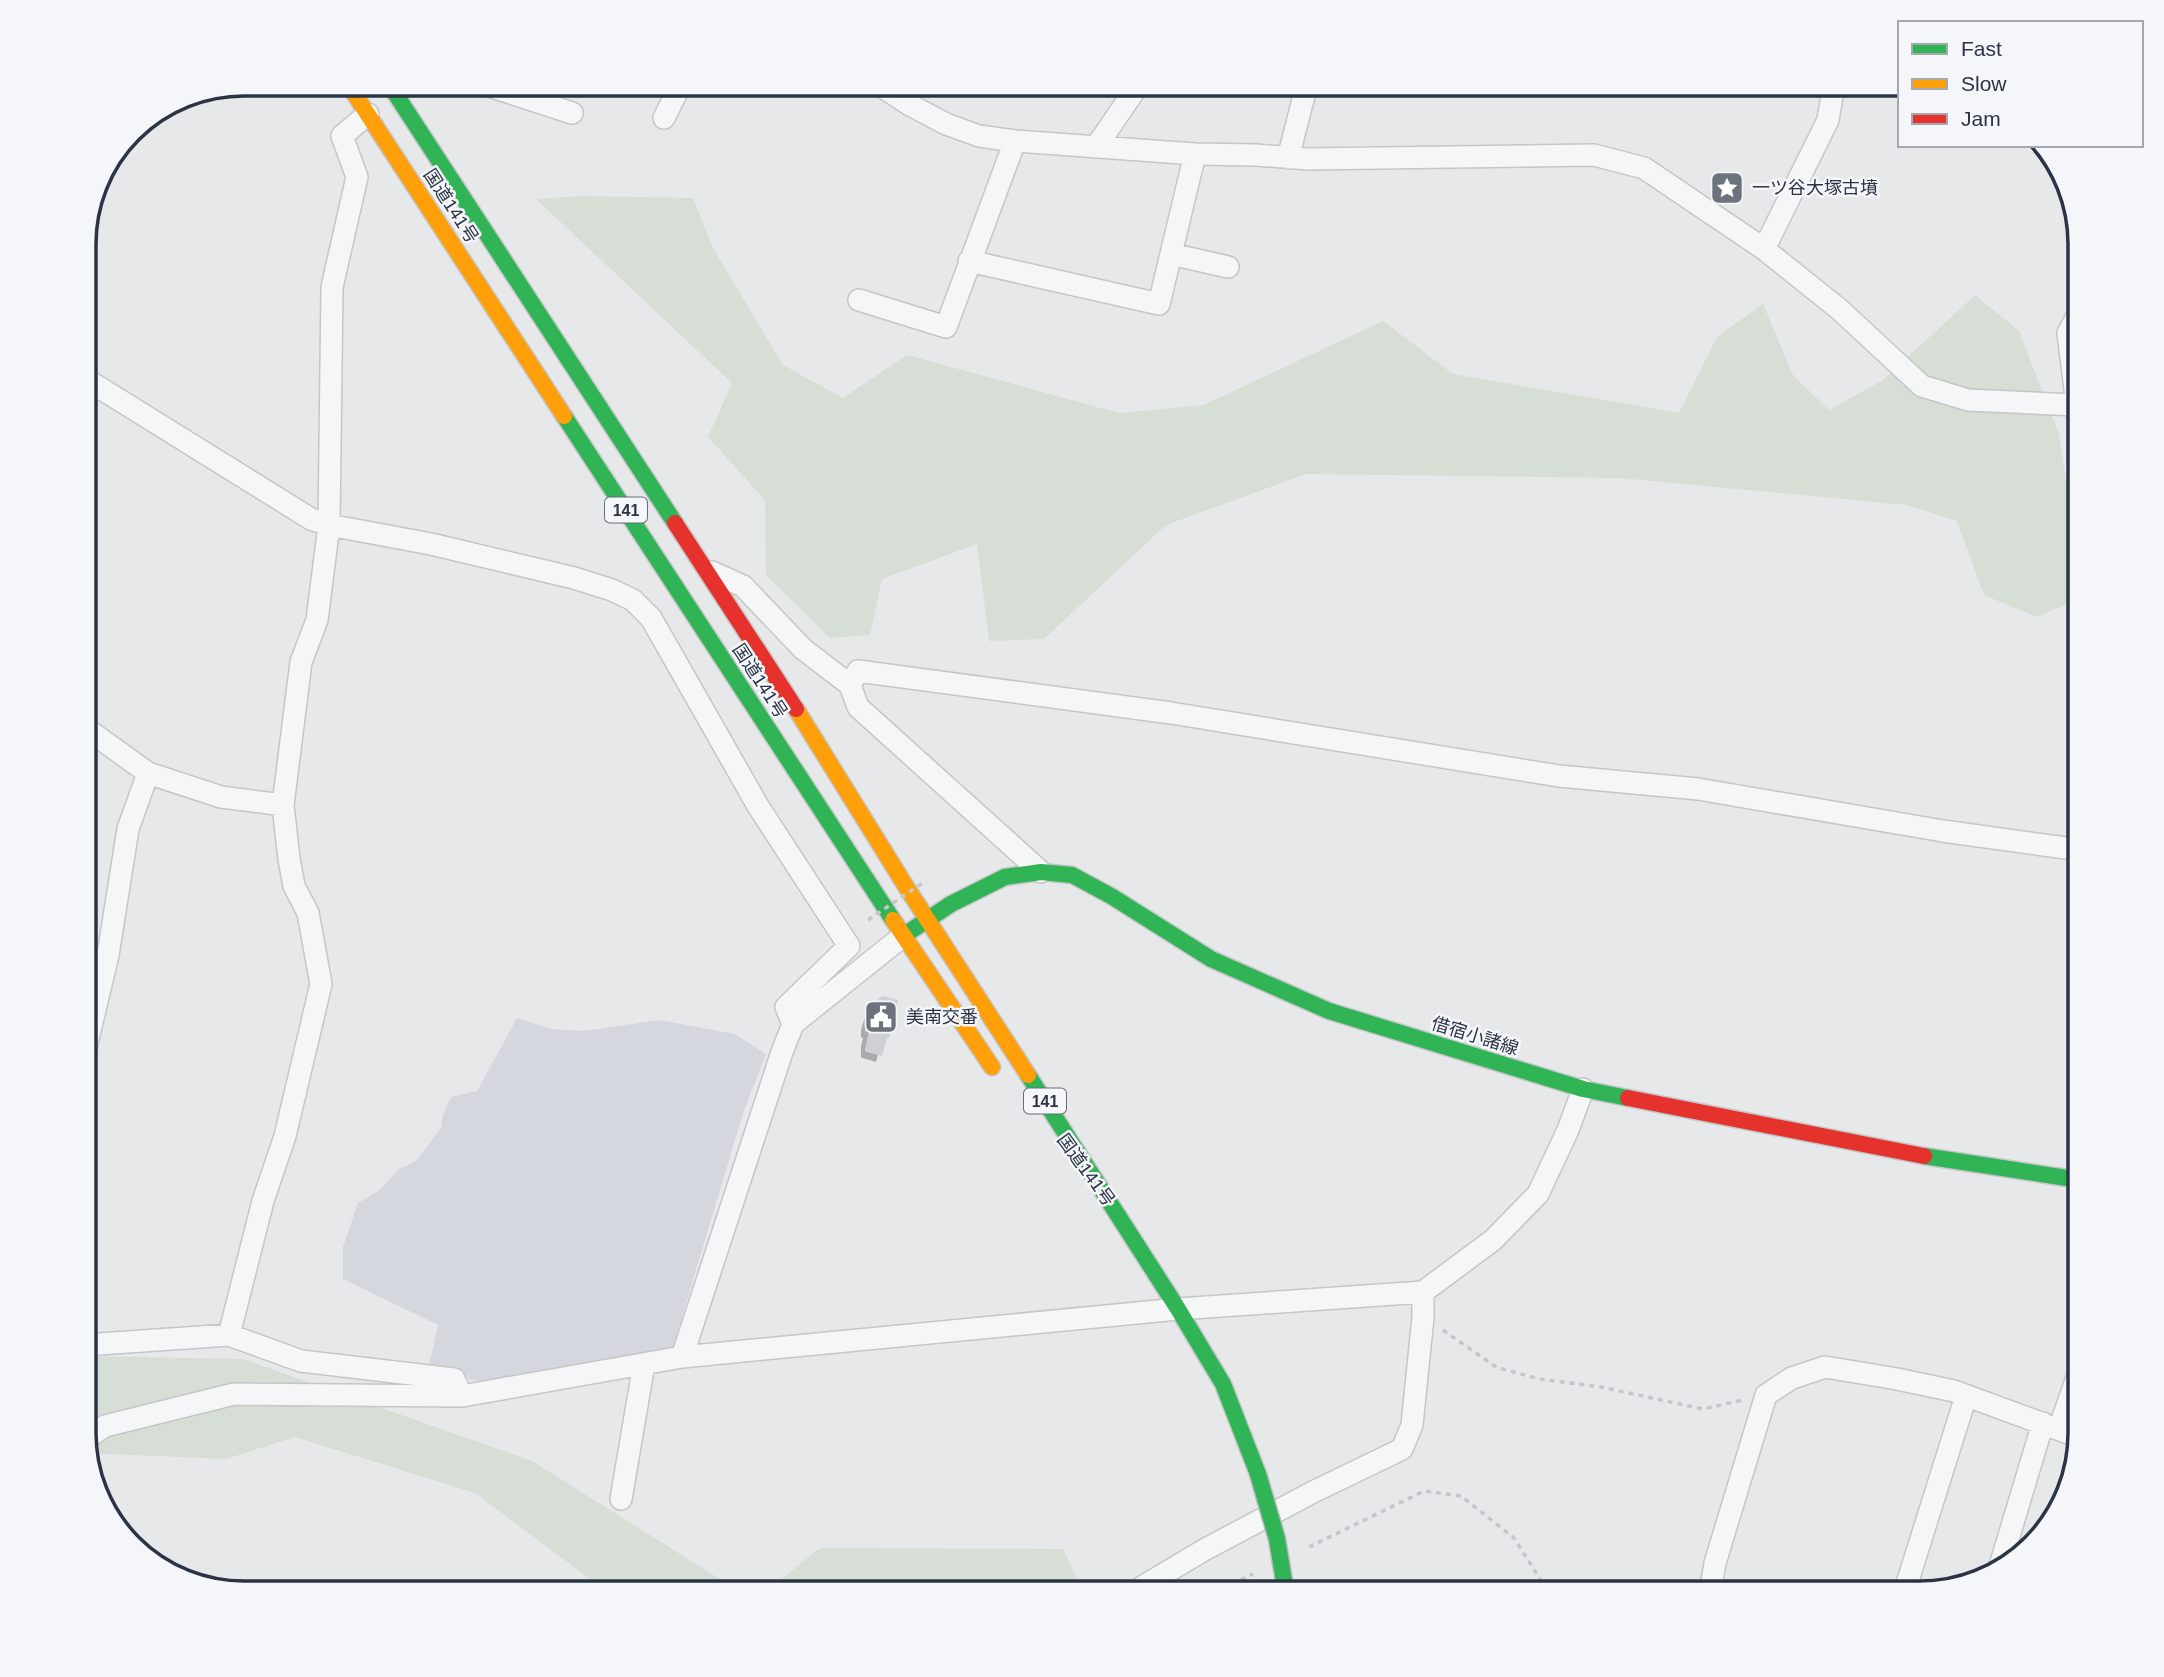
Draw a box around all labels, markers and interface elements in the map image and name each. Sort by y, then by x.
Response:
legend [1898,21,2143,147]
text: Fast [1961,37,2002,60]
text: Slow [1961,72,2007,95]
text: Jam [1961,107,2001,130]
street label: 国道141号 [420,165,482,247]
place icon: 一ツ谷大塚古墳 [1708,169,1746,207]
place label: 一ツ谷大塚古墳 [1752,178,1878,198]
road number: 141 [605,498,647,523]
street label: 国道141号 [729,640,791,722]
public building icon: 美南交番 [862,998,900,1036]
place label: 美南交番 [906,1007,978,1027]
street label: 借宿小諸線 [1429,1013,1521,1059]
road number: 141 [1024,1088,1066,1114]
street label: 国道141号 [1053,1130,1119,1210]

